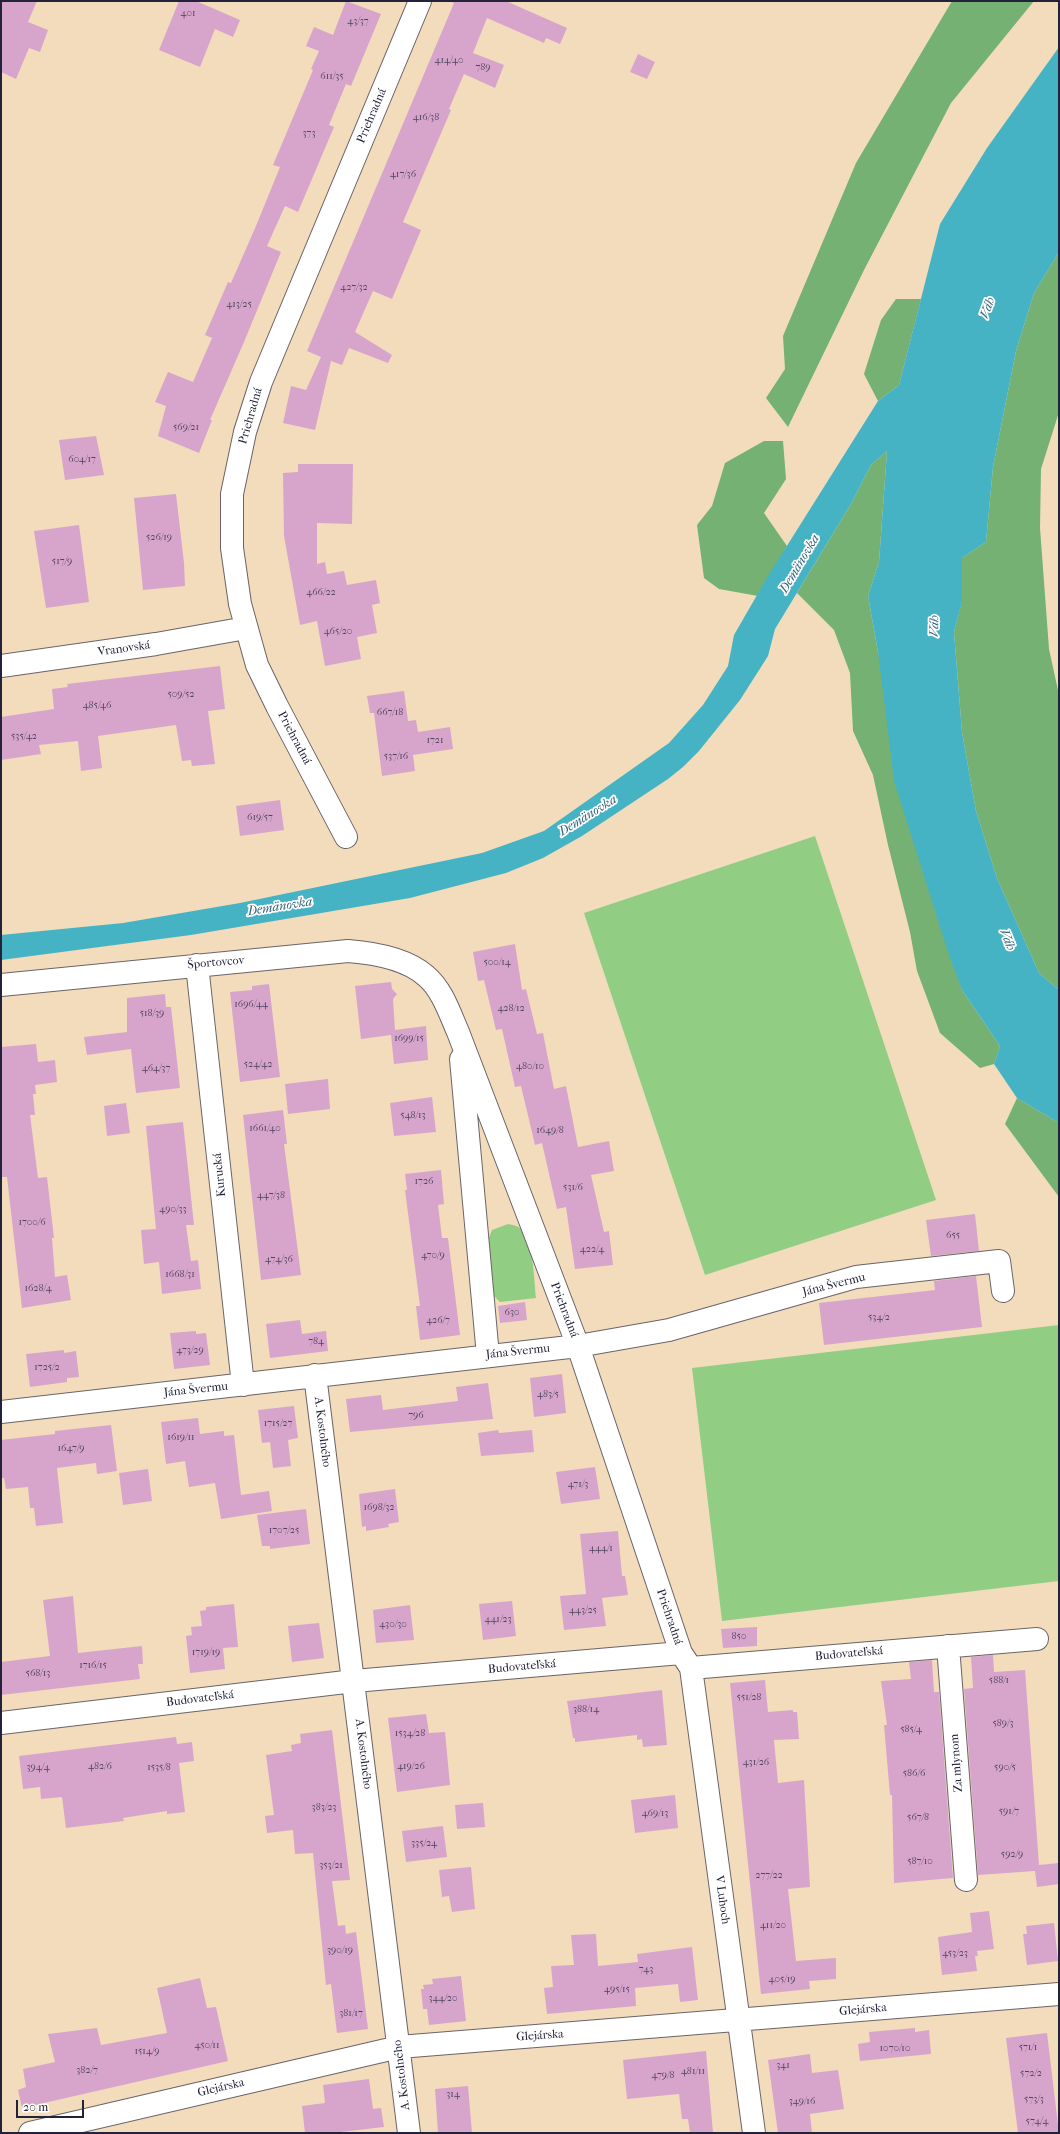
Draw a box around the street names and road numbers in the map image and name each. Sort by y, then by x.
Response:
street label: Priehradná [354,86,390,146]
street label: Priehradná [236,386,266,446]
street label: Vranovská [97,638,151,660]
street label: Priehradná [274,709,314,767]
street label: Športovcov [187,953,245,973]
street label: Kurucká [211,1152,229,1198]
street label: Jána Švermu [801,1270,867,1300]
street label: Priehradná [547,1280,581,1340]
street label: Jána Švermu [485,1341,551,1363]
street label: Jána Švermu [163,1379,229,1401]
street label: A. Kostolného [311,1396,333,1468]
street label: Priehradná [653,1587,685,1647]
street label: Budovateľská [814,1644,884,1664]
street label: Budovateľská [487,1657,557,1677]
street label: Budovateľská [165,1688,235,1710]
street label: A. Kostolného [352,1718,374,1790]
street label: Za mlynom [948,1733,966,1793]
street label: V Luhoch [711,1875,733,1925]
street label: Glejárska [839,2001,887,2019]
street label: Glejárska [516,2027,564,2045]
street label: A. Kostolného [391,2039,413,2111]
street label: Glejárska [196,2076,246,2100]

